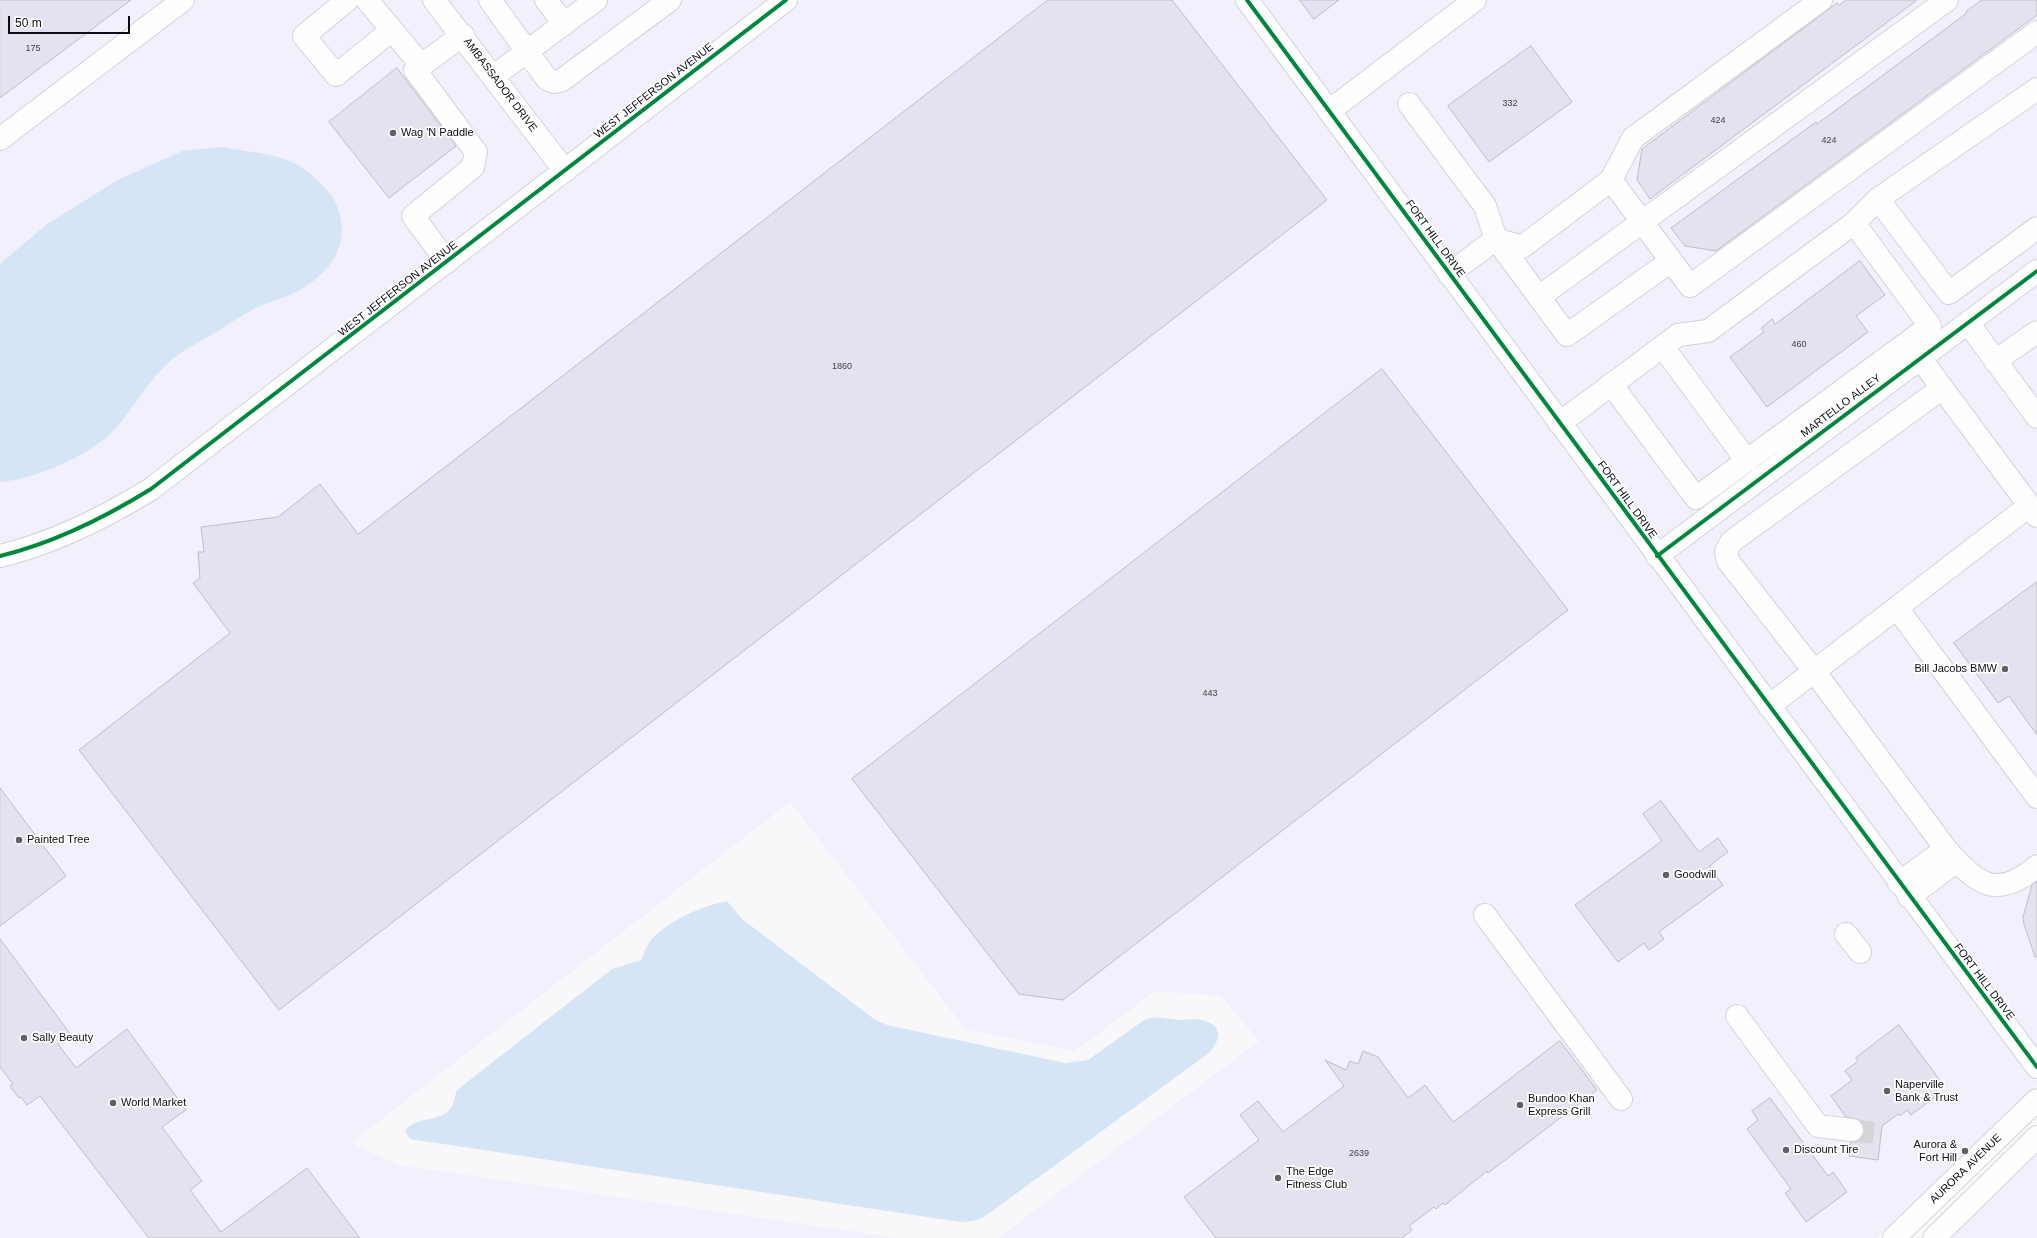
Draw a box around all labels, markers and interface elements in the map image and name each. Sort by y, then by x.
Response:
scale bar [10,8,132,34]
text: 50 m [15,16,42,30]
street label: AMBASSADOR DRIVE [460,35,540,135]
street label: WEST JEFFERSON AVENUE [592,40,716,142]
house number: 175 [25,44,41,54]
house number: 332 [1502,99,1518,109]
house number: 424 [1710,116,1726,126]
place label: Wag 'N Paddle [401,126,474,140]
marker: Wag 'N Paddle [388,128,398,138]
house number: 424 [1821,136,1837,146]
street label: FORT HILL DRIVE [1402,198,1468,280]
street label: WEST JEFFERSON AVENUE [336,238,460,340]
house number: 460 [1791,340,1807,350]
house number: 1860 [832,362,852,372]
street label: MARTELLO ALLEY [1799,372,1883,440]
street label: FORT HILL DRIVE [1594,459,1660,541]
place label: Bill Jacobs BMW [1914,662,1997,676]
marker: Bill Jacobs BMW [2000,664,2010,674]
house number: 443 [1202,689,1218,699]
place label: Painted Tree [27,833,90,847]
marker: Painted Tree [14,835,24,845]
place label: Goodwill [1674,868,1716,882]
marker: Goodwill [1661,870,1671,880]
street label: FORT HILL DRIVE [1951,941,2017,1023]
place label: Sally Beauty [32,1031,93,1045]
marker: Sally Beauty [19,1033,29,1043]
place label: Naperville Bank & Trust [1895,1078,1958,1104]
marker: Naperville Bank & Trust [1882,1086,1892,1096]
place label: Bundoo Khan Express Grill [1528,1092,1595,1118]
place label: World Market [121,1096,186,1110]
marker: World Market [108,1098,118,1108]
marker: Bundoo Khan Express Grill [1515,1100,1525,1110]
street label: AURORA AVENUE [1927,1131,2005,1207]
place label: Aurora & Fort Hill [1914,1138,1957,1164]
place label: Discount Tire [1794,1143,1858,1157]
marker: Discount Tire [1781,1145,1791,1155]
marker: Aurora & Fort Hill [1960,1146,1970,1156]
house number: 2639 [1349,1149,1369,1159]
place label: The Edge Fitness Club [1286,1165,1347,1191]
marker: The Edge Fitness Club [1273,1173,1283,1183]

